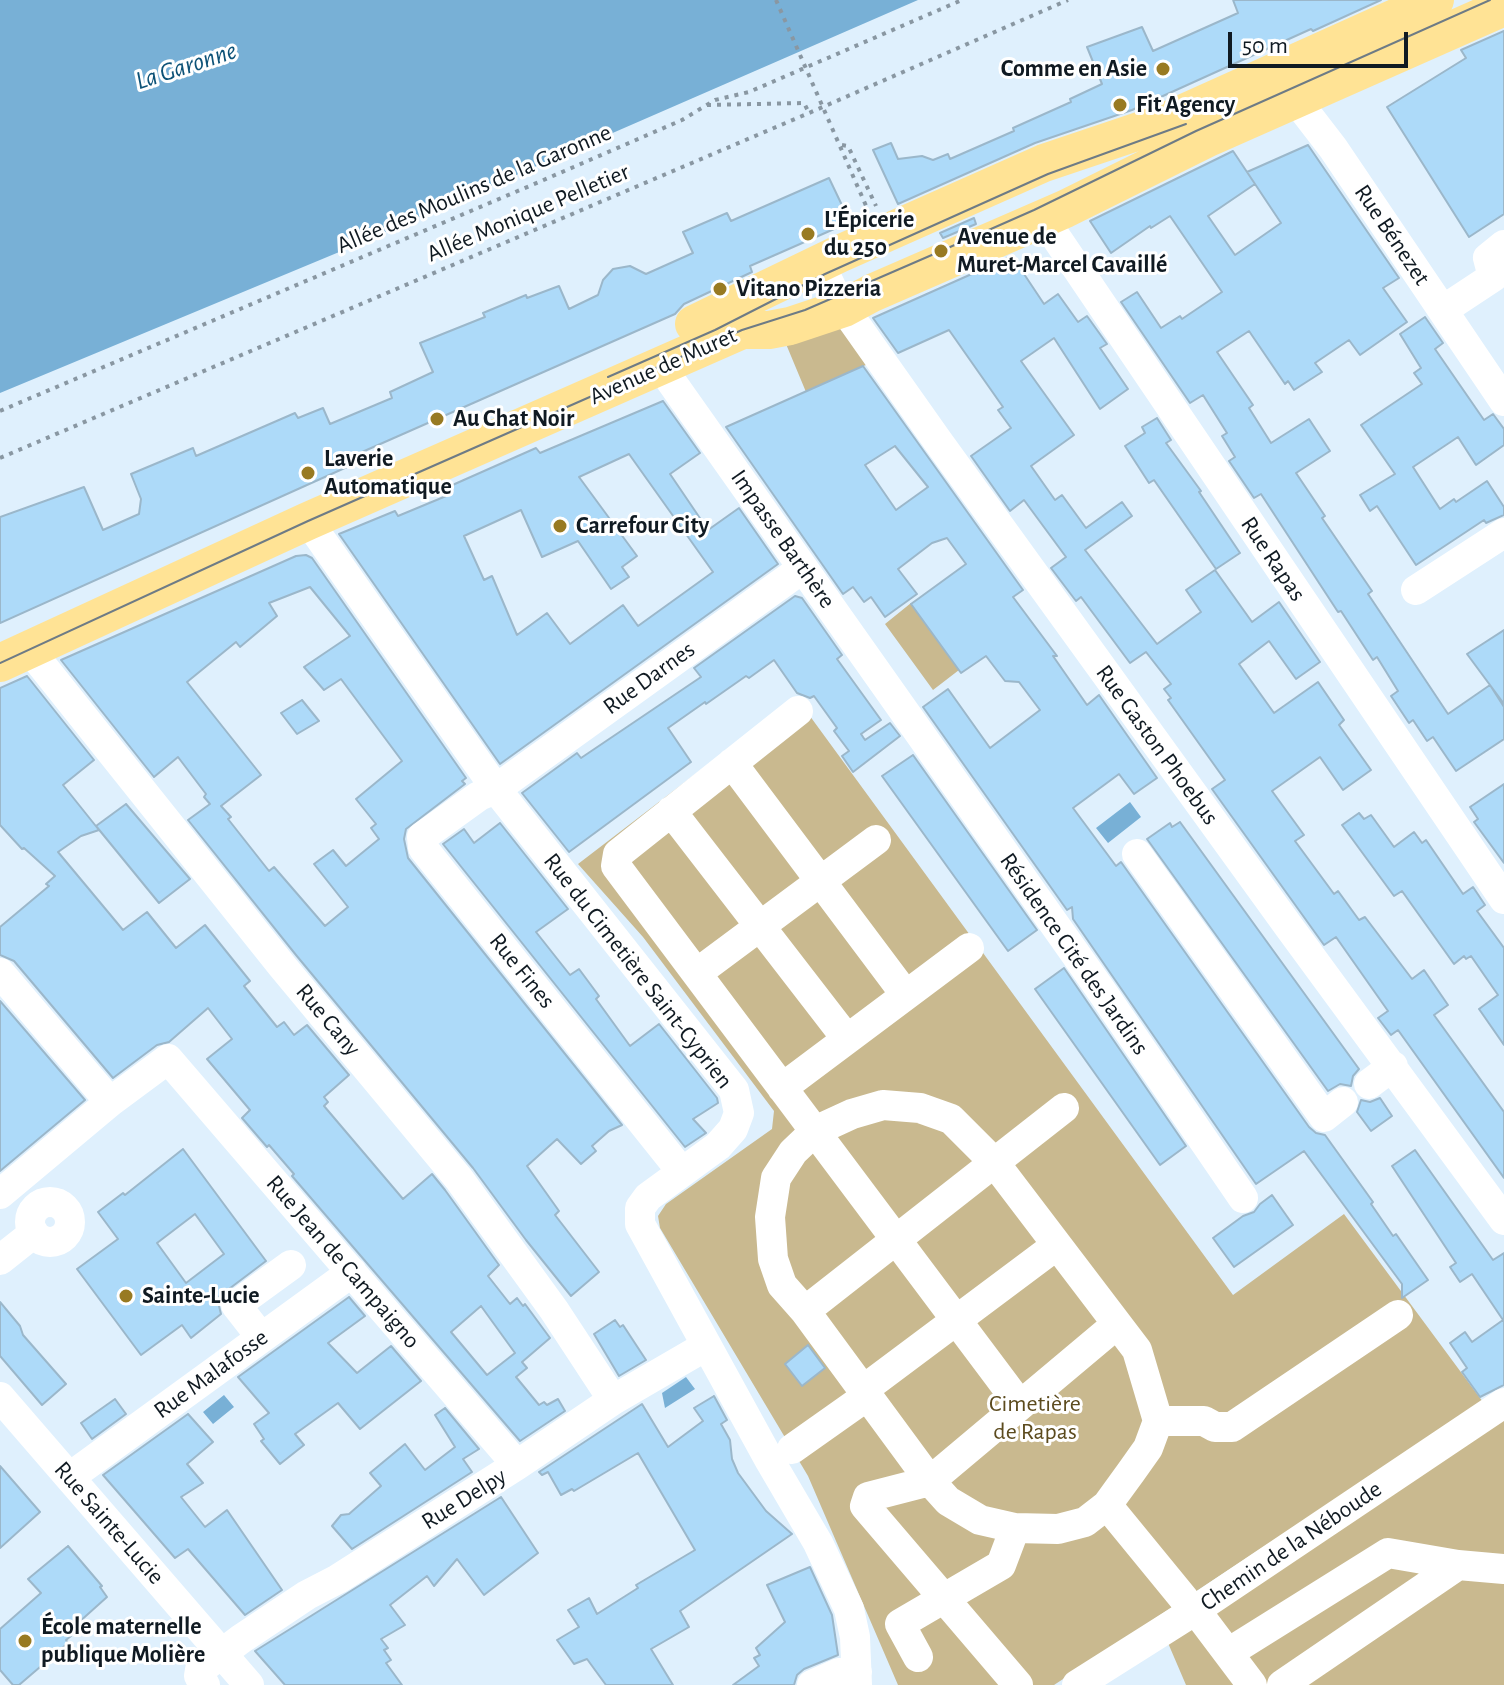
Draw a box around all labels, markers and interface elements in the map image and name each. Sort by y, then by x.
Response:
scale bar [1232,16,1412,66]
text: 50 m [1242,34,1288,58]
water label: La Garonne [132,35,240,97]
place label: Comme en Asie [1001,55,1147,83]
marker: Comme en Asie [1154,60,1172,78]
place label: Fit Agency [1136,91,1235,119]
marker: Fit Agency [1111,96,1129,114]
street label: Allée des Moulins de la Garonne [332,118,616,260]
street label: Allée Monique Pelletier [422,157,634,269]
street label: Rue Bénezet [1348,179,1436,291]
place label: L'Épicerie du 250 [824,206,914,262]
place label: Avenue de Muret-Marcel Cavaillé [957,223,1167,279]
marker: L'Épicerie du 250 [799,225,817,243]
marker: Avenue de Muret-Marcel Cavaillé [932,242,950,260]
place label: Vitano Pizzeria [736,275,881,303]
marker: Vitano Pizzeria [711,280,729,298]
street label: Avenue de Muret [585,321,741,411]
place label: Au Chat Noir [453,405,574,433]
marker: Au Chat Noir [428,410,446,428]
place label: Laverie Automatique [324,445,452,501]
marker: Laverie Automatique [299,464,317,482]
street label: Impasse Barthère [724,464,842,614]
street label: Rue Rapas [1234,511,1312,607]
place label: Carrefour City [576,512,709,540]
marker: Carrefour City [551,517,569,535]
street label: Rue Darnes [597,635,701,721]
street label: Rue Gaston Phoebus [1089,659,1225,831]
street label: Résidence Cité des Jardins [993,847,1155,1061]
street label: Rue du Cimetière Saint-Cyprien [537,848,739,1094]
street label: Rue Fines [483,927,561,1015]
street label: Rue Cany [289,978,367,1062]
street label: Rue Jean de Campaigno [260,1169,426,1355]
place label: Sainte-Lucie [142,1282,260,1310]
marker: Sainte-Lucie [117,1287,135,1305]
street label: Rue Malafosse [148,1323,274,1425]
park label: Cimetière de Rapas [989,1390,1081,1446]
street label: Rue Sainte-Lucie [48,1456,170,1590]
street label: Rue Delpy [416,1462,512,1536]
street label: Chemin de la Néboude [1195,1475,1387,1617]
place label: École maternelle publique Molière [41,1613,205,1669]
marker: École maternelle publique Molière [16,1632,34,1650]

